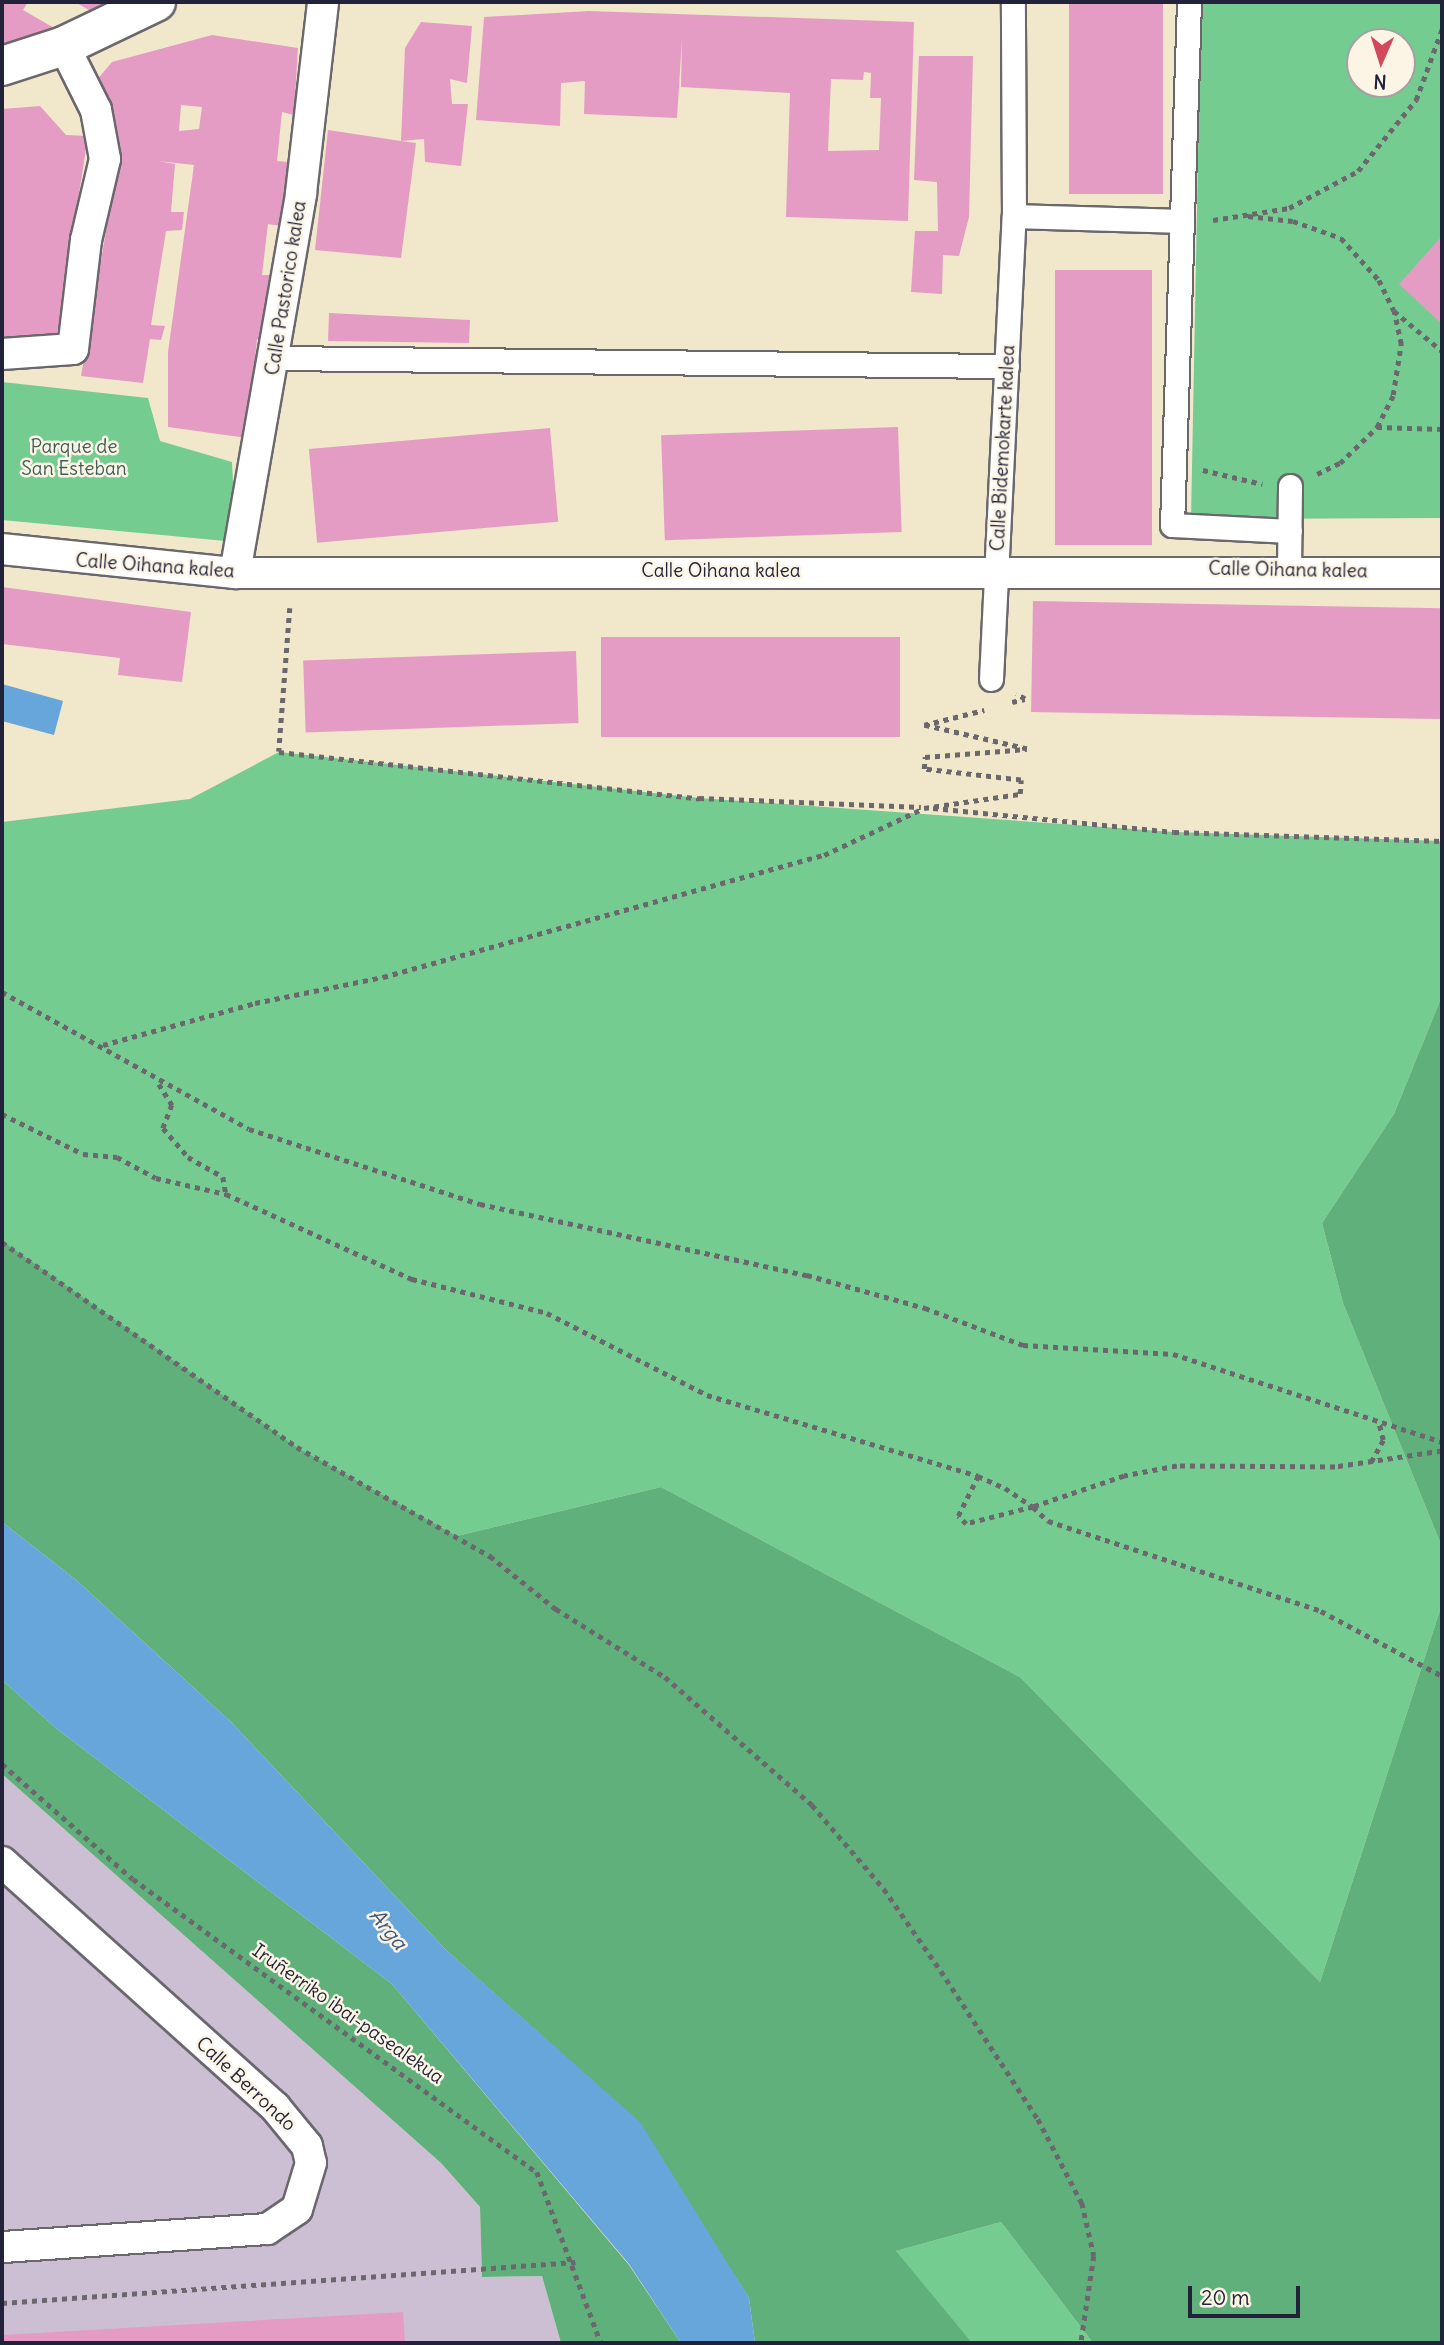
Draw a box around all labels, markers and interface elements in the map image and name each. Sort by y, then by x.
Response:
north arrow [1346,28,1416,98]
text: N [1373,70,1387,94]
street label: Calle Pastorico kalea [261,199,311,377]
street label: Calle Bidemokarte kalea [986,344,1020,552]
park label: Parque de San Esteban [21,436,127,480]
street label: Calle Oihana kalea [75,549,235,583]
street label: Calle Oihana kalea [1208,557,1368,583]
street label: Calle Oihana kalea [641,560,801,582]
water label: Arga [364,1903,412,1955]
street label: Iruñerriko ibai-pasealekua [248,1939,448,2089]
street label: Calle Berrondo [191,2032,301,2136]
scale bar [1192,2272,1304,2316]
text: 20 m [1201,2284,1250,2311]

